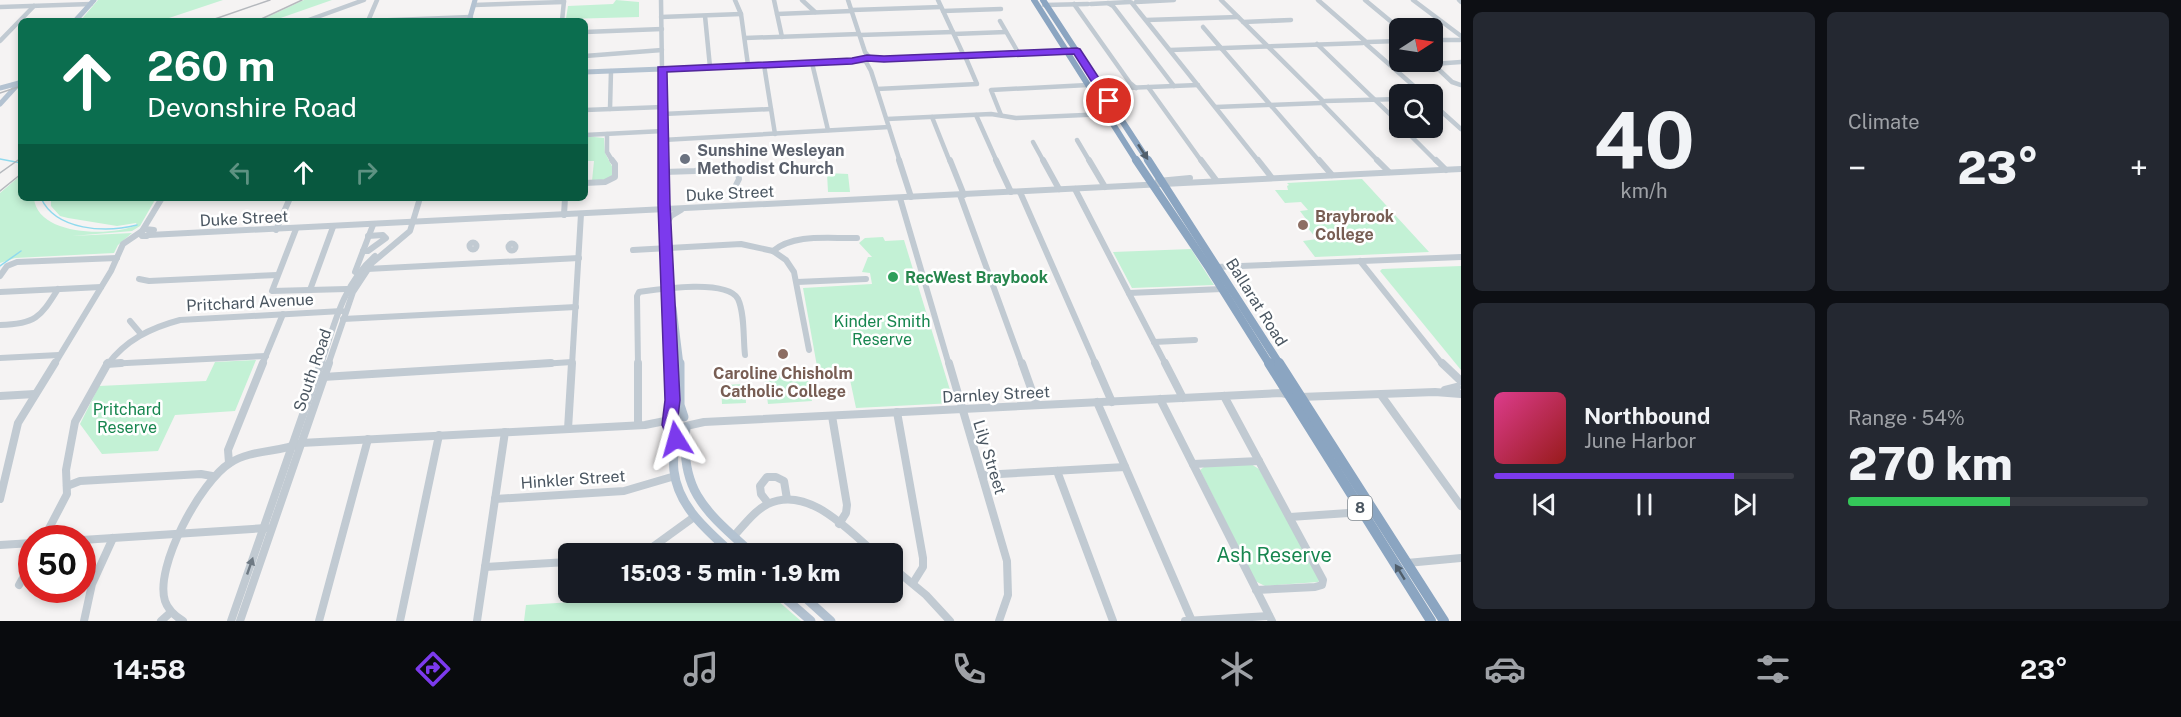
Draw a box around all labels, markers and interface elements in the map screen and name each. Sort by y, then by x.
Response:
north arrow [1389,18,1443,72]
map controls [1389,18,1443,138]
text: 260 m [147,41,275,90]
icon: ahead [48,42,126,120]
pin [1083,75,1134,126]
icon: arrive [1092,84,1125,117]
button: search [1389,84,1443,138]
text: Devonshire Road [147,91,357,123]
text: 40 [1593,94,1695,186]
text: Climate [1848,110,1920,134]
place label: Sunshine Wesleyan Methodist Church [697,141,845,178]
text: 23° [1957,141,2039,194]
one-way arrow [1137,144,1148,160]
text: − [1848,149,1866,187]
text: + [2130,149,2148,187]
marker: Sunshine Wesleyan Methodist Church [678,152,692,166]
icon: left [224,156,257,189]
icon: ahead [287,156,320,189]
icon: right [350,156,383,189]
text: km/h [1620,179,1668,203]
street label: Duke Street [685,182,775,205]
street label: Duke Street [199,207,289,230]
place label: Braybrook College [1315,207,1394,244]
marker: Braybrook College [1296,218,1310,232]
street label: Ballarat Road [1222,255,1291,350]
place label: RecWest Braybook [905,268,1048,287]
marker: RecWest Braybook [886,270,900,284]
street label: Pritchard Avenue [186,290,314,315]
park label: Kinder Smith Reserve [834,312,930,349]
street label: South Road [289,326,335,414]
marker: Caroline Chisholm Catholic College [776,347,790,361]
place label: Caroline Chisholm Catholic College [713,364,853,401]
street label: Darnley Street [942,382,1050,407]
park label: Pritchard Reserve [93,400,161,437]
text: Northbound [1584,403,1710,429]
text: Range · 54% [1848,406,1965,430]
position arrow [644,407,708,471]
street label: Lily Street [969,418,1010,497]
text: June Harbor [1584,429,1696,453]
text: 270 km [1848,437,2013,490]
street label: Hinkler Street [520,466,626,493]
icon: previous [1528,488,1561,521]
icon: pause [1628,488,1661,521]
icon: next [1728,488,1761,521]
road number: 8 [1348,496,1372,520]
speed limit sign: 50 [18,525,96,603]
park label: Ash Reserve [1216,543,1332,567]
one-way arrow [246,557,256,575]
text: 15:03 · 5 min · 1.9 km [621,560,840,586]
one-way arrow [1394,564,1406,580]
icon: directions [412,648,454,690]
icon: music [680,648,722,690]
icon: phone [948,648,990,690]
icon: climate [1216,648,1258,690]
icon: car [1484,648,1526,690]
icon: filters [1752,648,1794,690]
text: 14:58 [113,653,186,685]
text: 23° [2020,653,2068,685]

